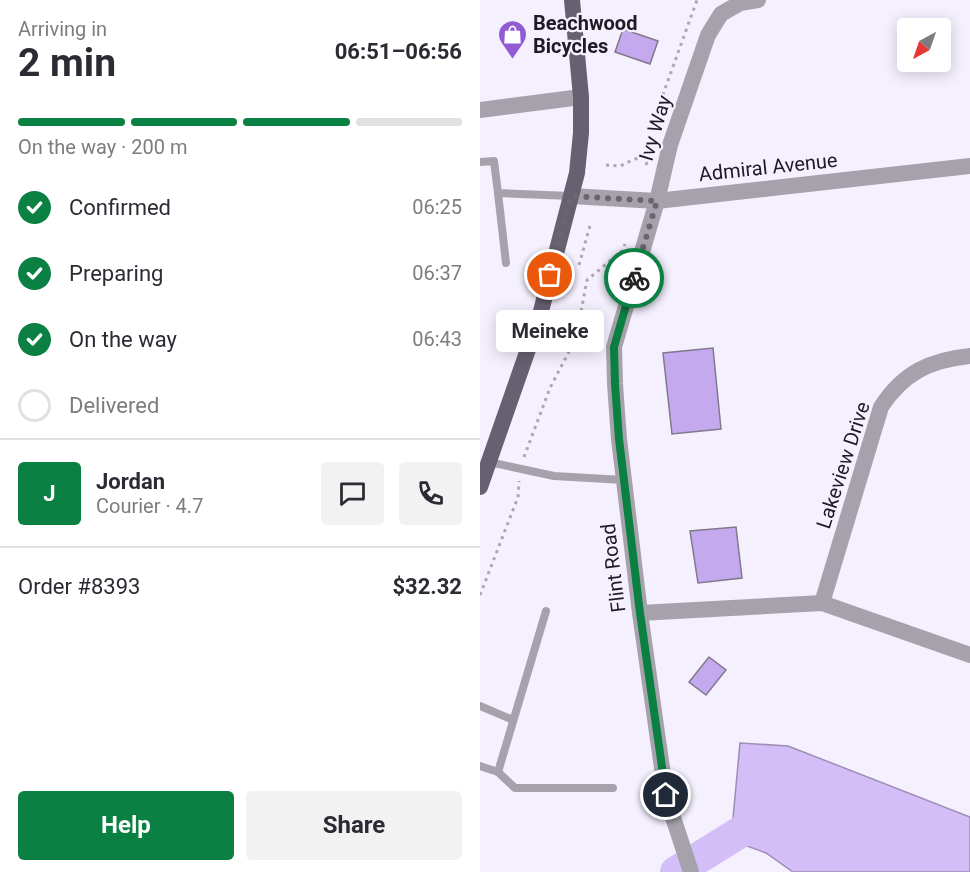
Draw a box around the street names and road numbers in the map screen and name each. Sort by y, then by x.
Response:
street label: Ivy Way [634,92,676,164]
street label: Admiral Avenue [698,148,838,186]
street label: Lakeview Drive [811,398,875,532]
street label: Flint Road [596,522,630,614]

